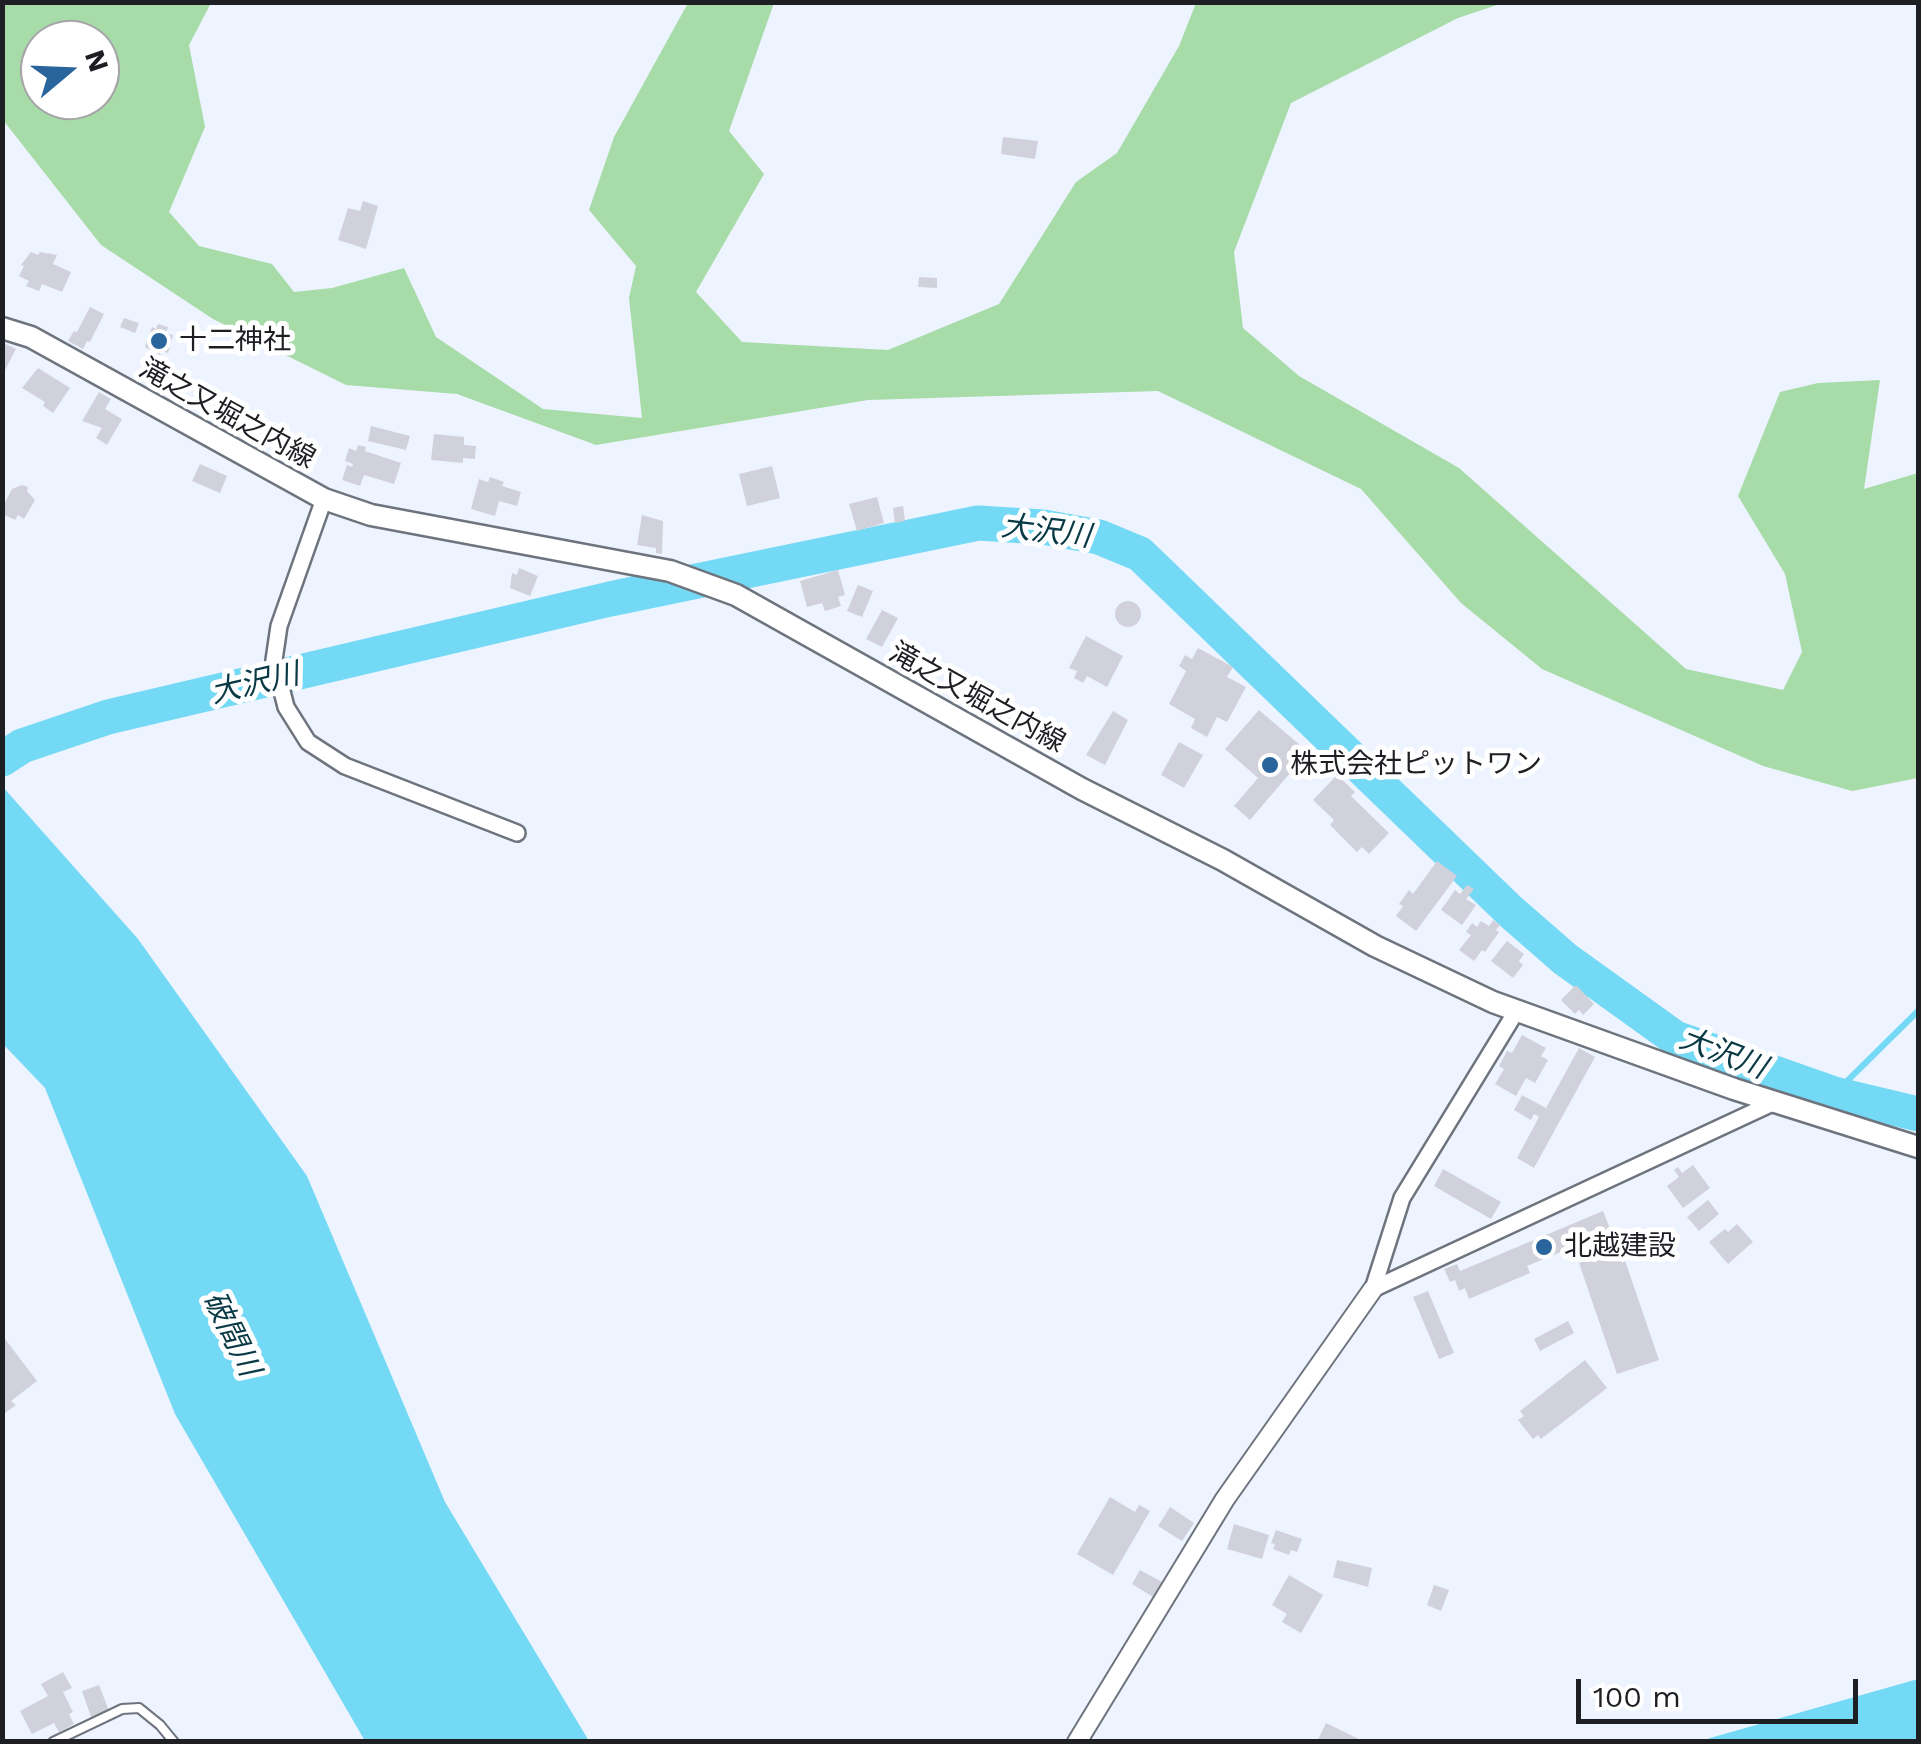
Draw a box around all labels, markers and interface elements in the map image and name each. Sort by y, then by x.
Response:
north arrow [20,20,120,120]
text: N [78,46,116,76]
place label: 十二神社 [179,324,291,358]
marker: 十二神社 [148,330,170,352]
street label: 滝之又堀之内線 [133,352,321,476]
water label: 大沢川 [999,509,1093,555]
street label: 滝之又堀之内線 [883,636,1071,760]
water label: 大沢川 [207,656,303,712]
place label: 株式会社ピットワン [1290,748,1542,782]
marker: 株式会社ピットワン [1259,754,1281,776]
water label: 大沢川 [1675,1021,1771,1087]
place label: 北越建設 [1564,1230,1676,1264]
marker: 北越建設 [1533,1236,1555,1258]
water label: 破間川 [195,1286,267,1382]
scale bar [1581,1659,1864,1721]
text: 100 m [1593,1679,1681,1714]

